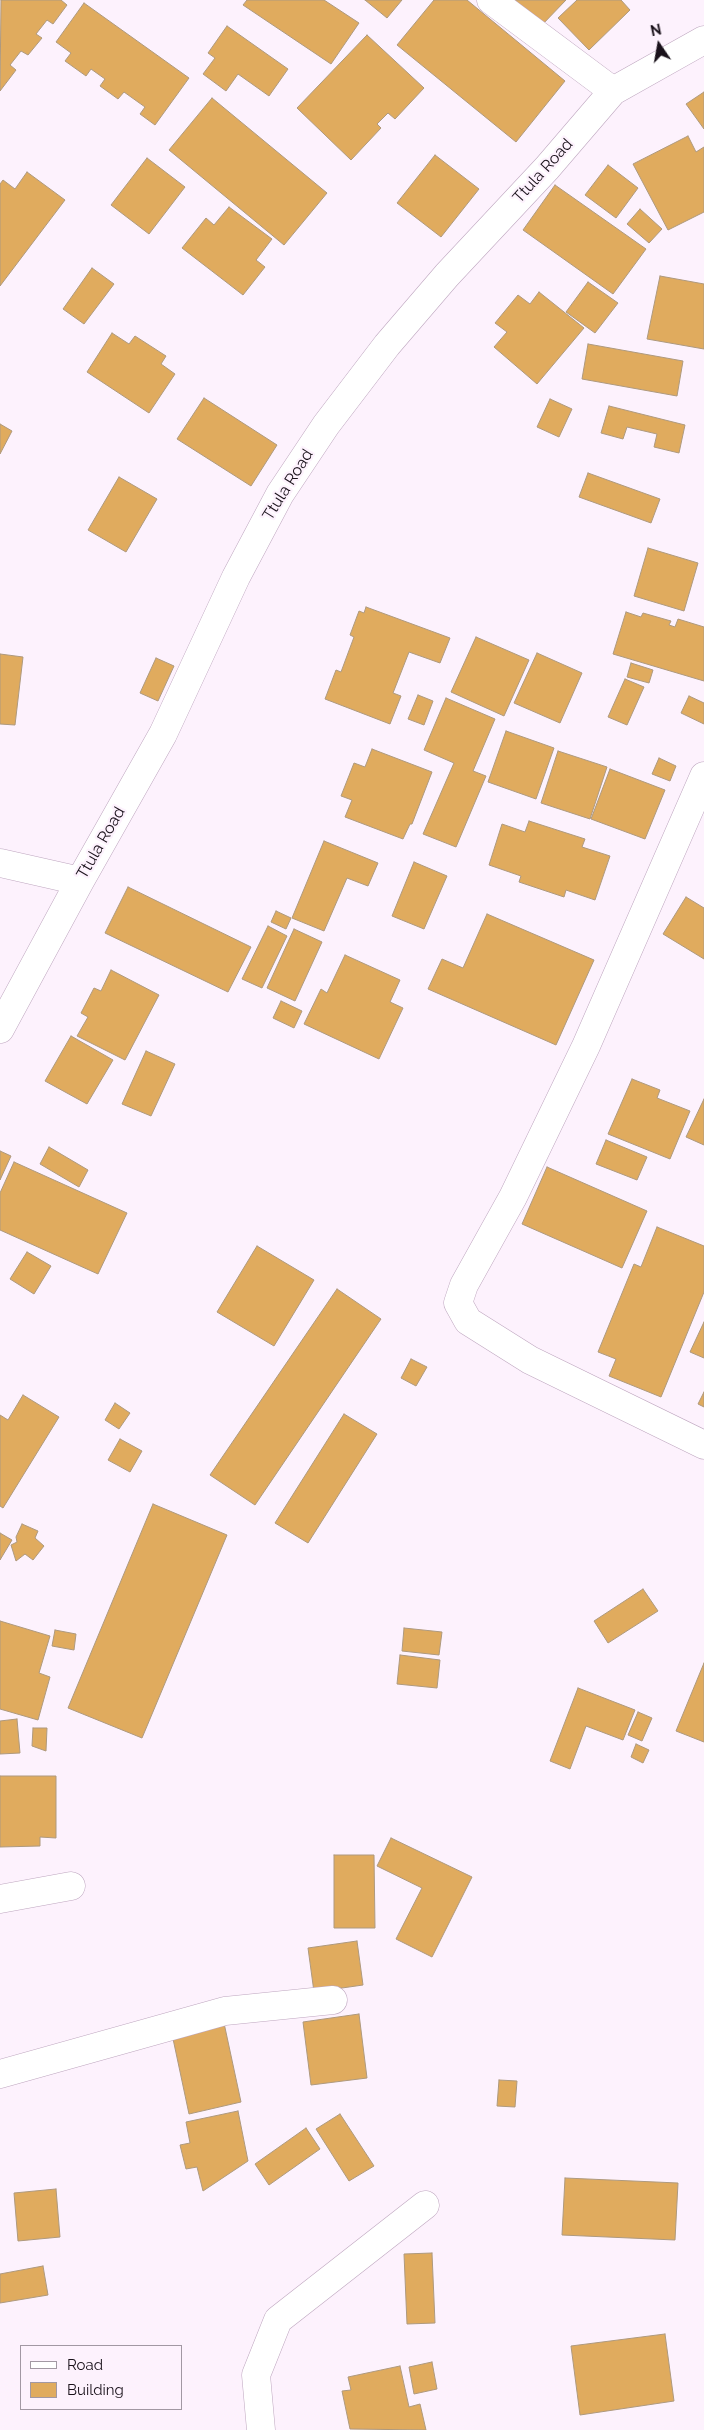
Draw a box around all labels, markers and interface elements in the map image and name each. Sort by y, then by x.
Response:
north arrow [634,20,684,70]
text: N [649,21,663,39]
street label: Ttula Road [509,135,577,207]
street label: Ttula Road [259,446,317,524]
street label: Ttula Road [73,804,129,882]
legend [20,2345,182,2410]
text: Road [67,2356,103,2374]
text: Building [67,2381,124,2399]

